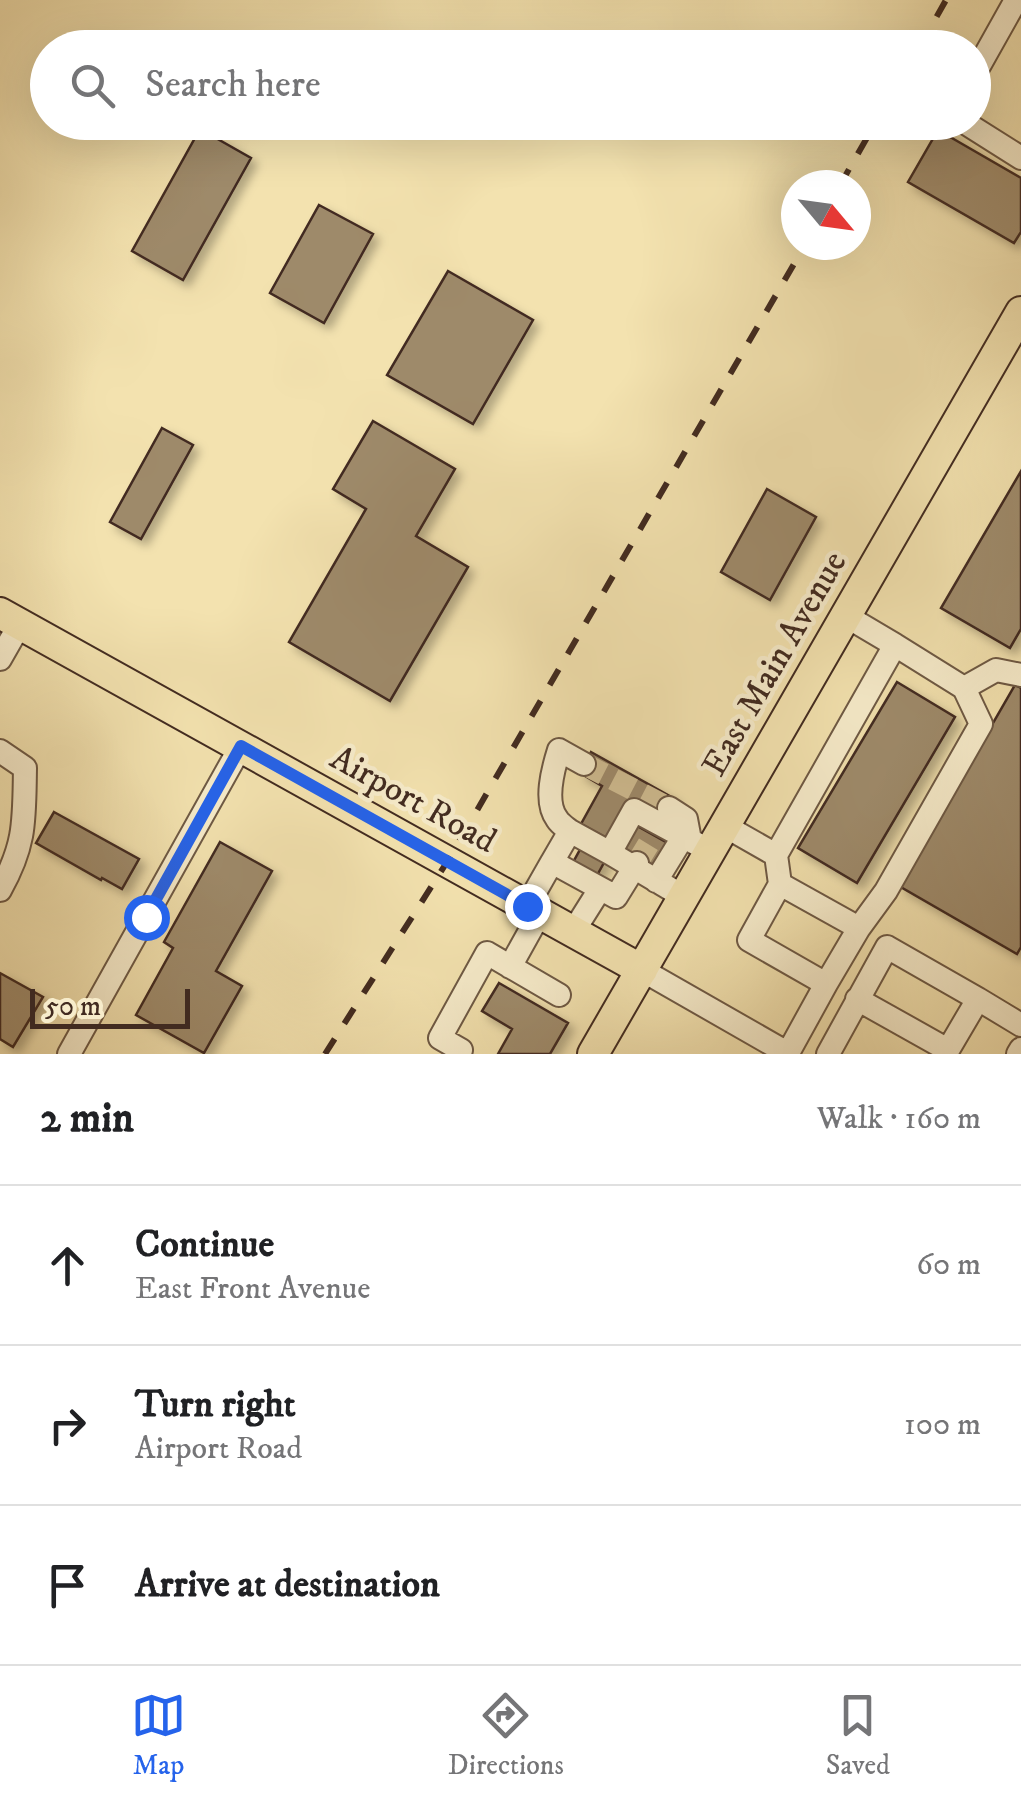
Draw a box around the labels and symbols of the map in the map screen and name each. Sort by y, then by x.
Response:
north arrow [781,170,871,260]
street label: East Main Avenue [693,544,857,784]
street label: Airport Road [322,736,504,864]
route end [505,884,551,930]
route start [124,895,170,941]
scale bar [30,984,190,1028]

